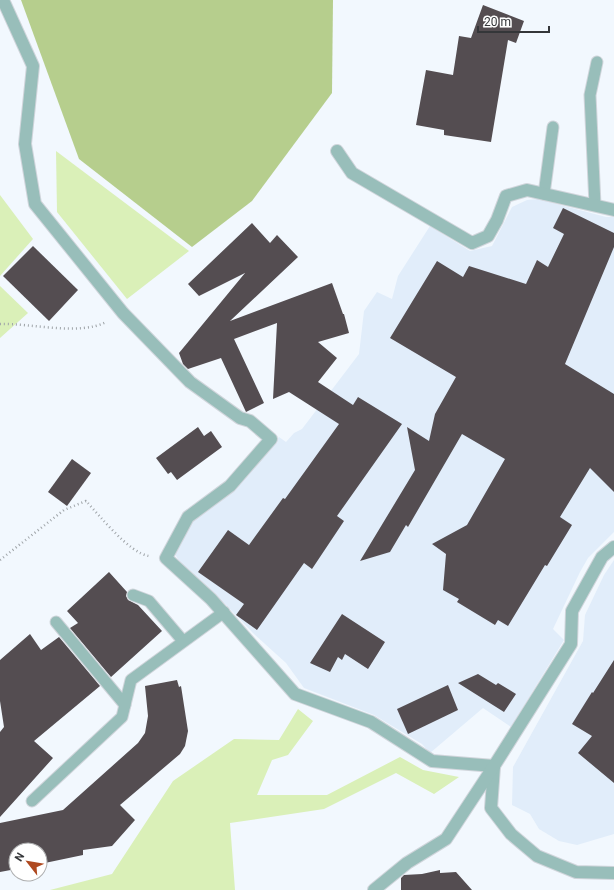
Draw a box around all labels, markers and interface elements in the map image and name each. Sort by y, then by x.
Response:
scale bar [478,8,549,34]
text: 20 m [484,15,511,29]
north arrow [8,842,48,882]
text: N [12,850,28,864]

